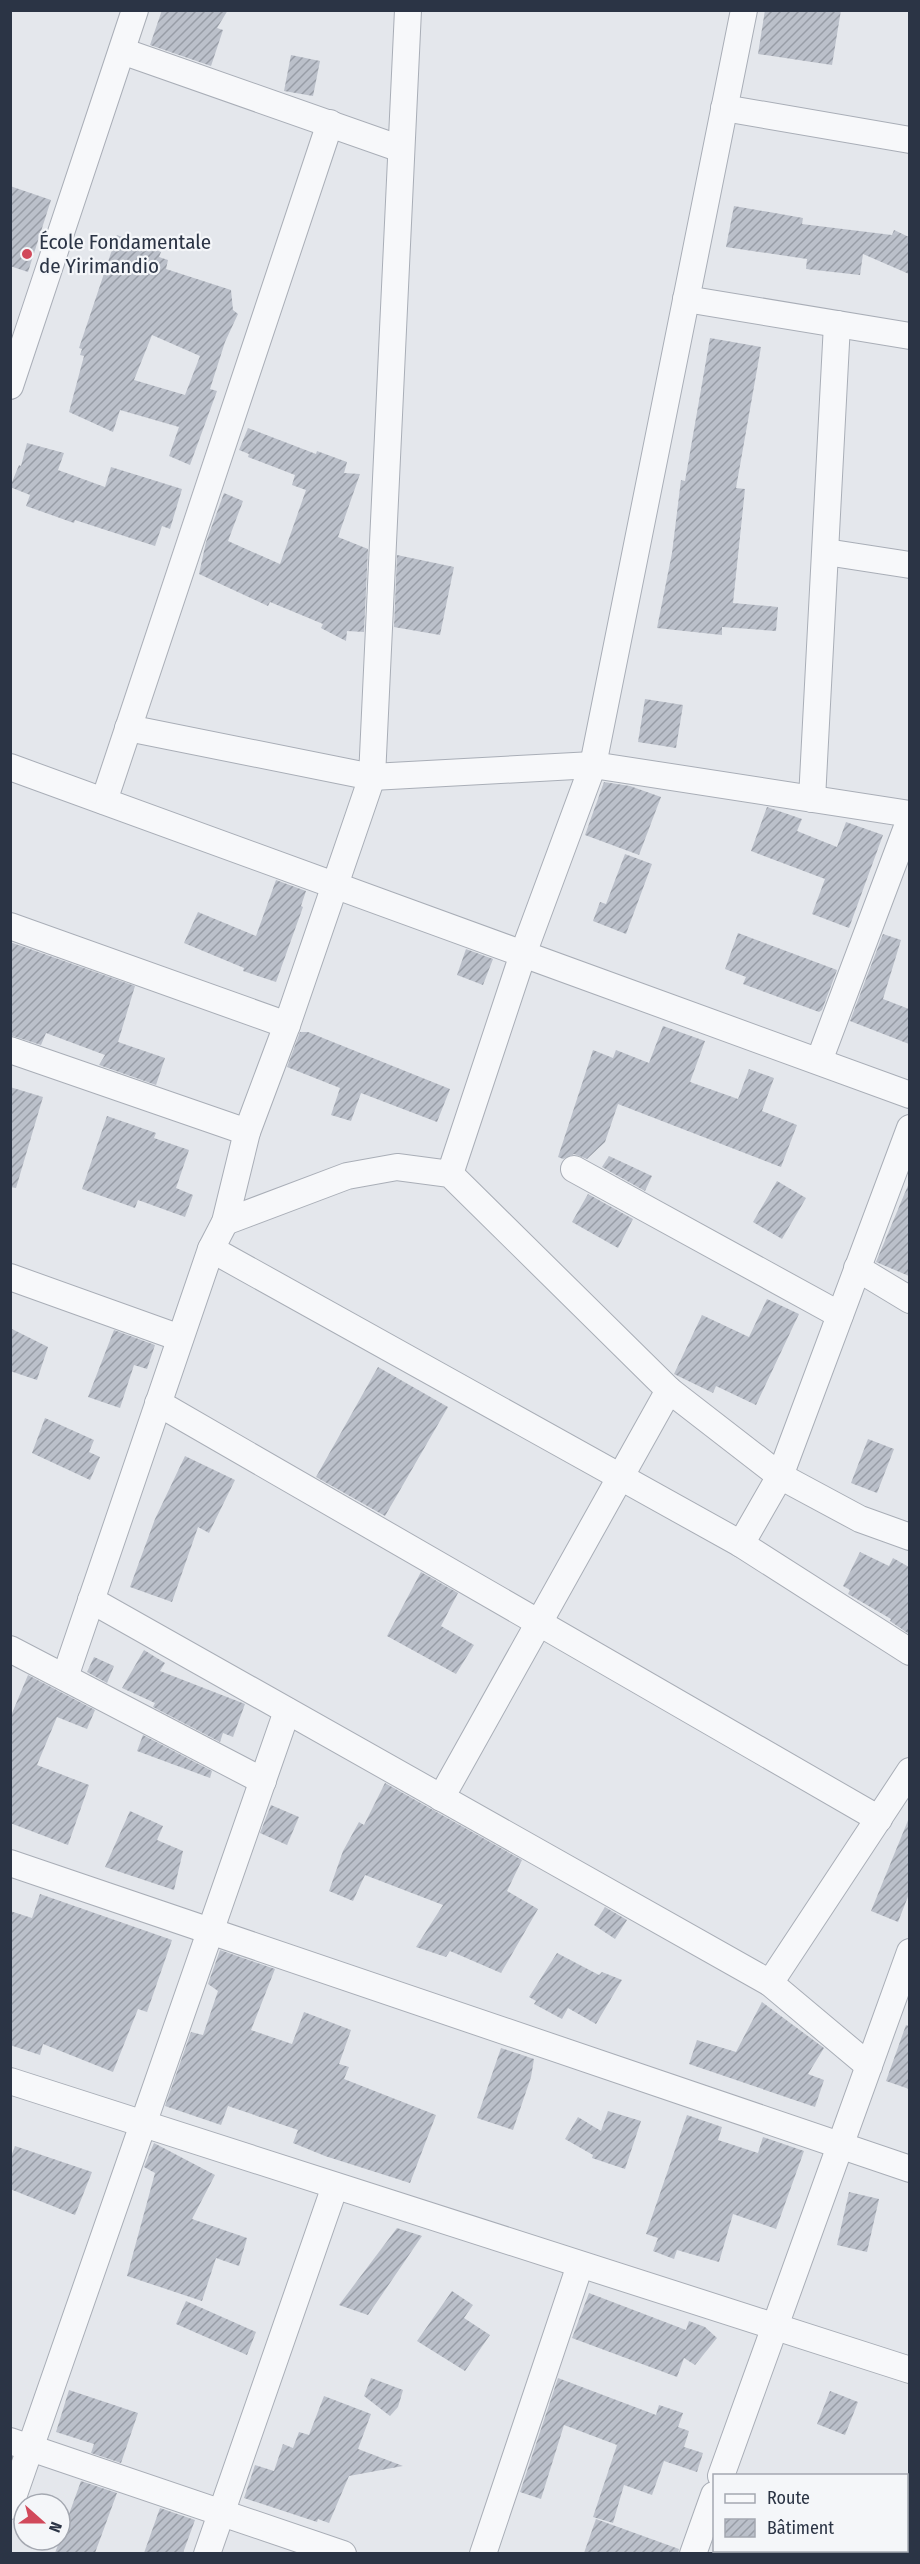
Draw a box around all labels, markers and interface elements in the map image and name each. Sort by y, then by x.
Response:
place label: École Fondamentale de Yirimandio [39,229,211,279]
marker: École Fondamentale de Yirimandio [20,247,34,261]
legend [713,2474,908,2552]
text: Route [767,2487,810,2509]
north arrow [12,2492,72,2552]
text: Bâtiment [767,2517,834,2539]
text: N [45,2519,66,2535]

